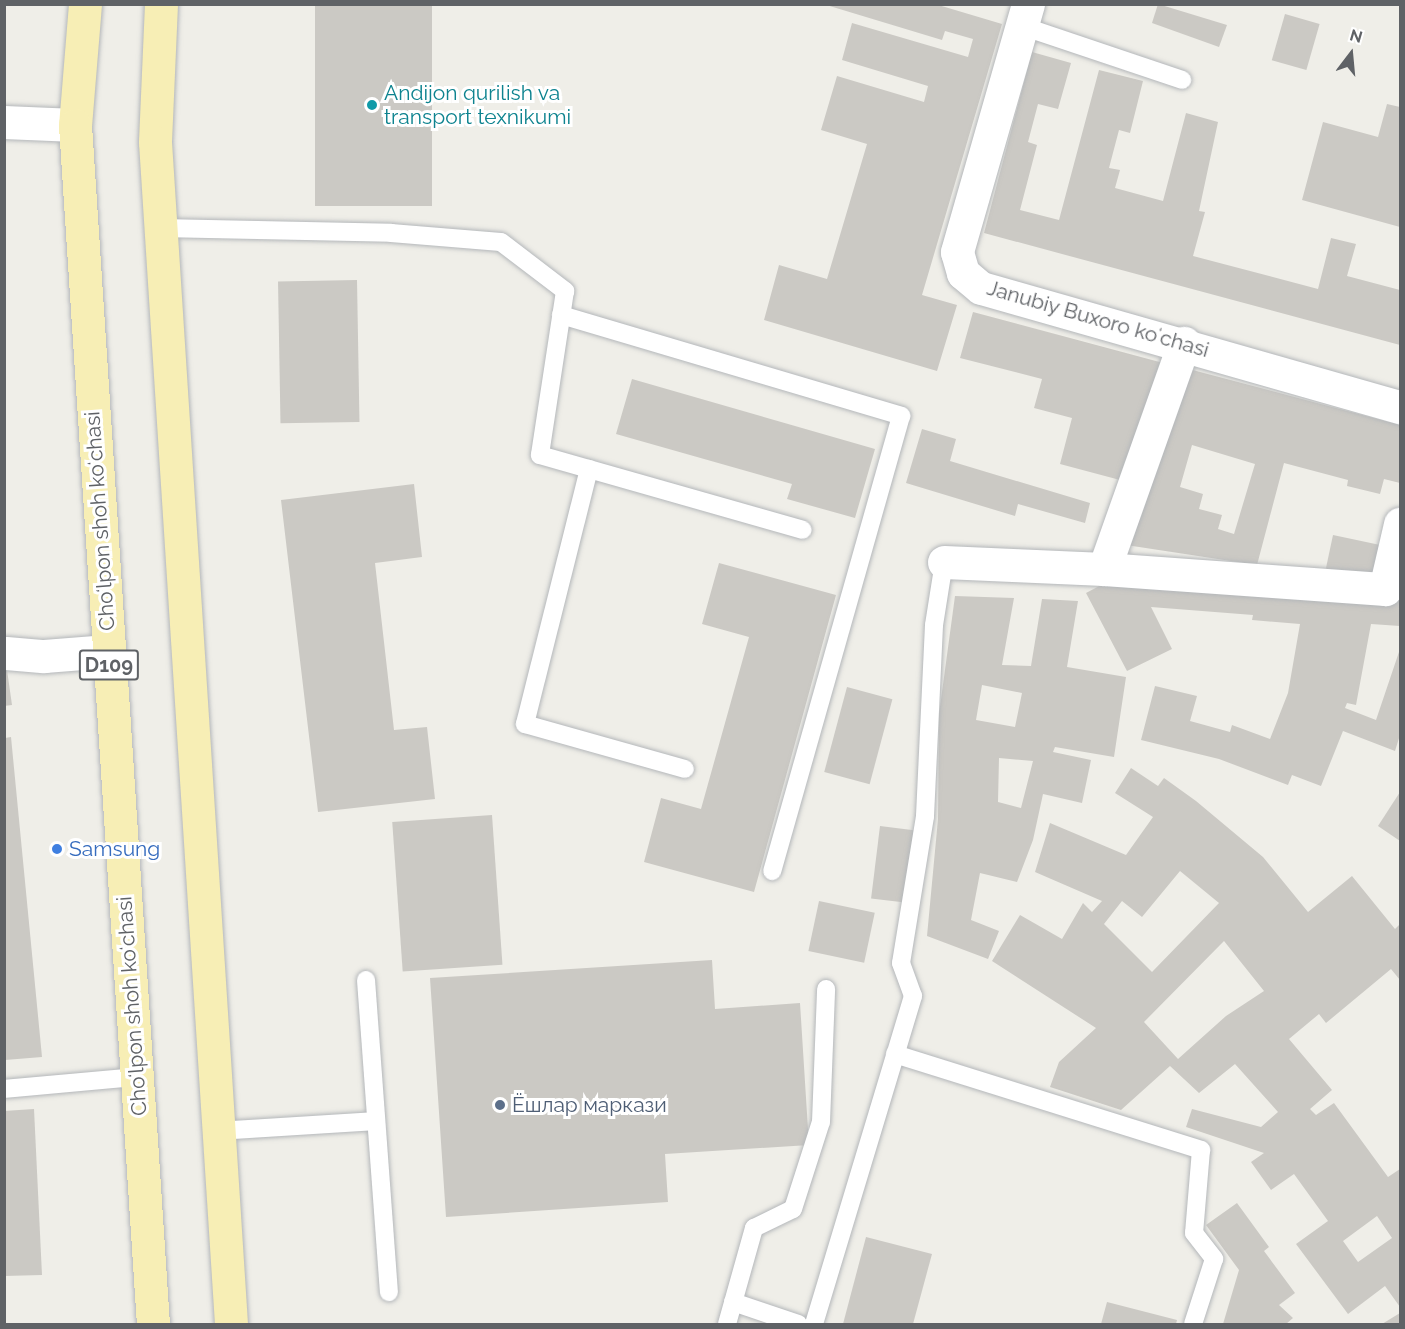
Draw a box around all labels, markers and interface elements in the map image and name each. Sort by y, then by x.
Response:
north arrow [1321,24,1381,84]
text: N [1348,25,1365,47]
place label: Andijon qurilish va transport texnikumi [384,80,571,130]
marker: Andijon qurilish va transport texnikumi [365,98,379,112]
street label: Janubiy Buxoro koʻchasi [984,275,1212,363]
street label: Choʻlpon shoh koʻchasi [80,410,120,632]
road number: D109 [78,648,140,682]
place label: Samsung [69,836,160,862]
marker: Samsung [50,842,64,856]
street label: Choʻlpon shoh koʻchasi [112,895,152,1117]
place label: Ёшлар маркази [512,1092,667,1118]
marker: Ёшлар маркази [493,1098,507,1112]

